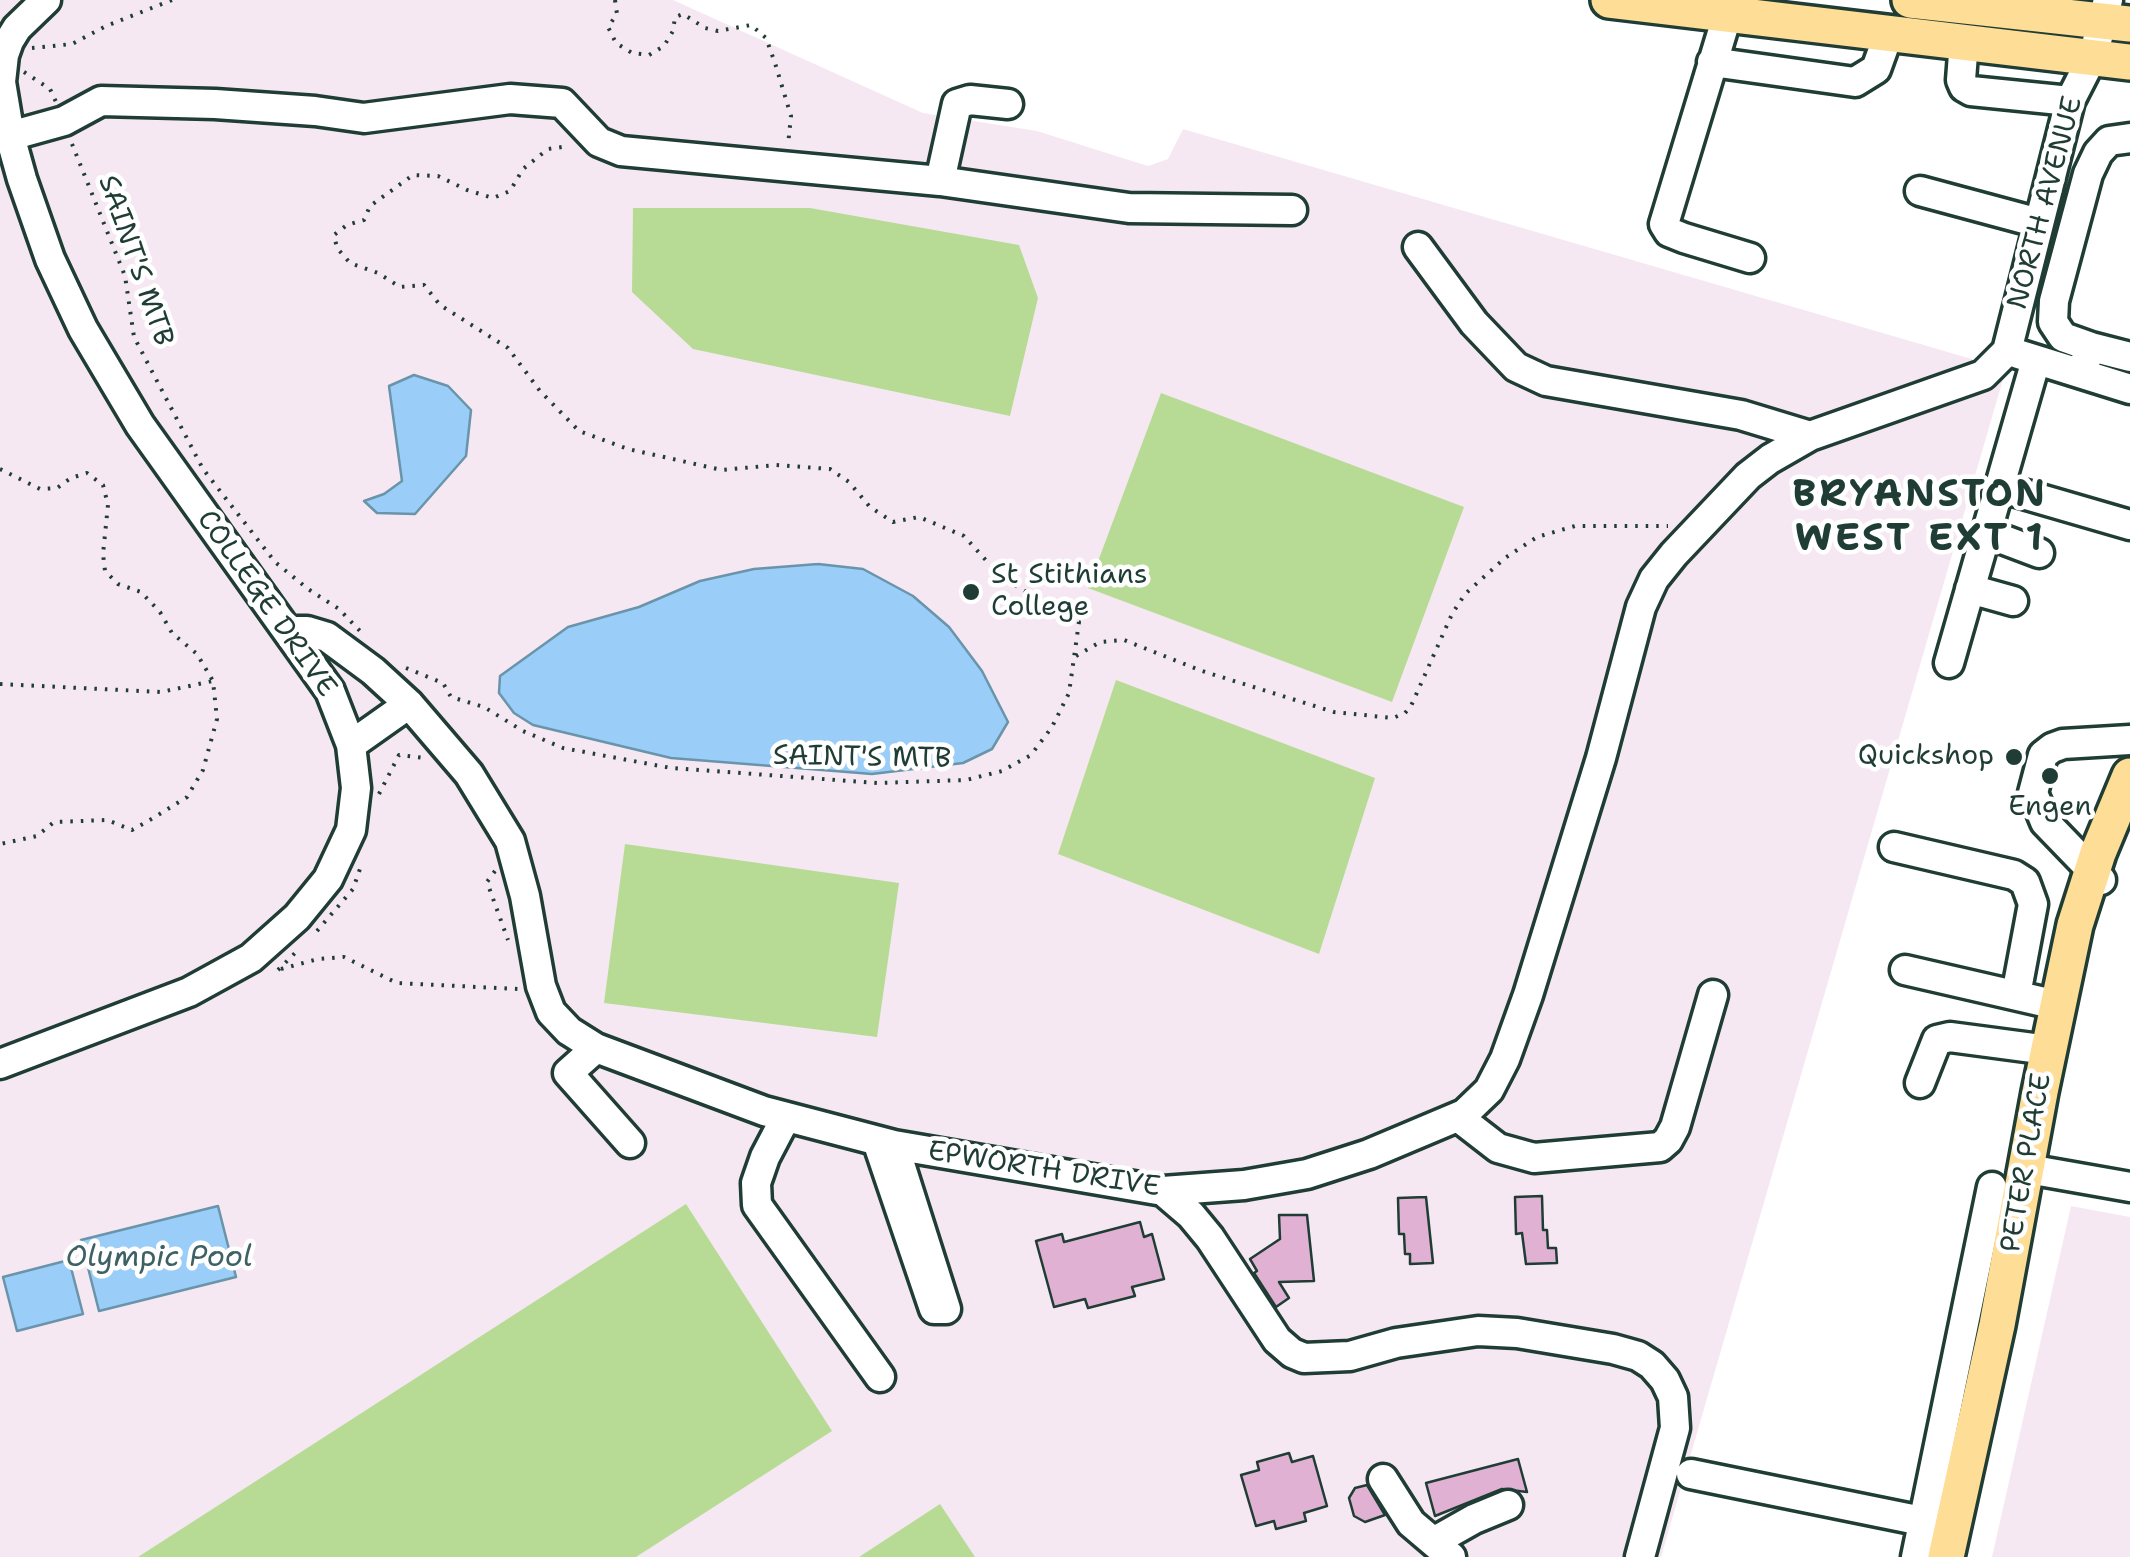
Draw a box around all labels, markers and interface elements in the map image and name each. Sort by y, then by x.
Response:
street label: NORTH AVENUE [2001,93,2091,313]
street label: SAINT'S MTB [90,171,180,351]
district label: BRYANSTON WEST EXT 1 [1793,473,2047,562]
street label: COLLEGE DRIVE [189,504,343,704]
place label: St Stithians College [991,559,1148,625]
marker: St Stithians College [960,581,982,603]
street label: SAINT'S MTB [773,740,951,776]
place label: Quickshop [1858,740,1994,774]
marker: Quickshop [2003,746,2025,768]
marker: Engen [2039,765,2061,787]
place label: Engen [2008,791,2092,825]
street label: PETER PLACE [1995,1071,2059,1255]
street label: EPWORTH DRIVE [926,1135,1162,1205]
water label: Olympic Pool [65,1240,253,1276]

